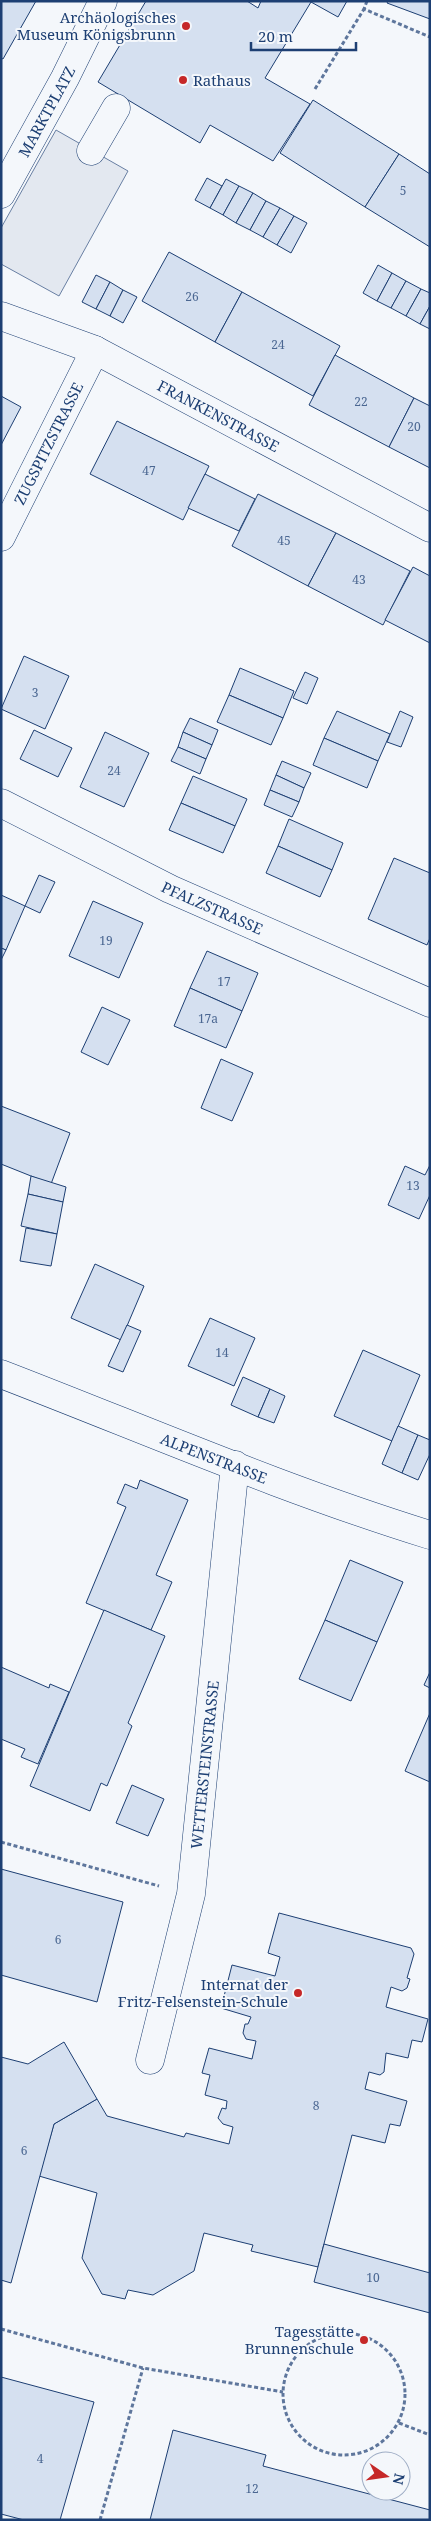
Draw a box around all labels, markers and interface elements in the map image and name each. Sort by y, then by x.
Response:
place label: Archäologisches Museum Königsbrunn [17,7,176,44]
marker: Archäologisches Museum Königsbrunn [180,20,192,32]
scale bar [251,20,356,52]
text: 20 m [258,26,293,46]
street label: MARKTPLATZ [13,63,79,160]
place label: Rathaus [193,70,251,90]
marker: Rathaus [177,74,189,86]
house number: 5 [400,182,406,199]
house number: 26 [185,288,199,305]
house number: 24 [271,336,285,353]
street label: FRANKENSTRASSE [154,375,283,456]
street label: ZUGSPITZSTRASSE [9,379,87,508]
house number: 22 [354,393,368,410]
house number: 20 [407,418,421,435]
house number: 47 [142,462,156,479]
house number: 45 [277,532,291,549]
house number: 43 [352,571,366,588]
house number: 3 [32,684,39,701]
house number: 24 [107,762,121,779]
street label: PFALZSTRASSE [158,876,266,939]
house number: 19 [99,932,113,949]
house number: 17 [217,973,231,990]
house number: 17a [198,1010,218,1027]
house number: 13 [406,1177,420,1194]
house number: 14 [215,1344,229,1361]
street label: ALPENSTRASSE [158,1428,270,1488]
street label: WETTERSTEINSTRASSE [186,1679,223,1850]
house number: 6 [55,1931,62,1948]
place label: Internat der Fritz-Felsenstein-Schule [118,1974,288,2011]
marker: Internat der Fritz-Felsenstein-Schule [292,1987,304,1999]
house number: 8 [313,2097,320,2114]
house number: 6 [21,2142,28,2159]
house number: 10 [366,2269,380,2286]
place label: Tagesstätte Brunnenschule [245,2321,354,2358]
marker: Tagesstätte Brunnenschule [358,2334,370,2346]
house number: 4 [37,2450,44,2467]
north arrow [361,2451,411,2501]
text: N [389,2472,410,2487]
house number: 12 [245,2480,259,2497]

